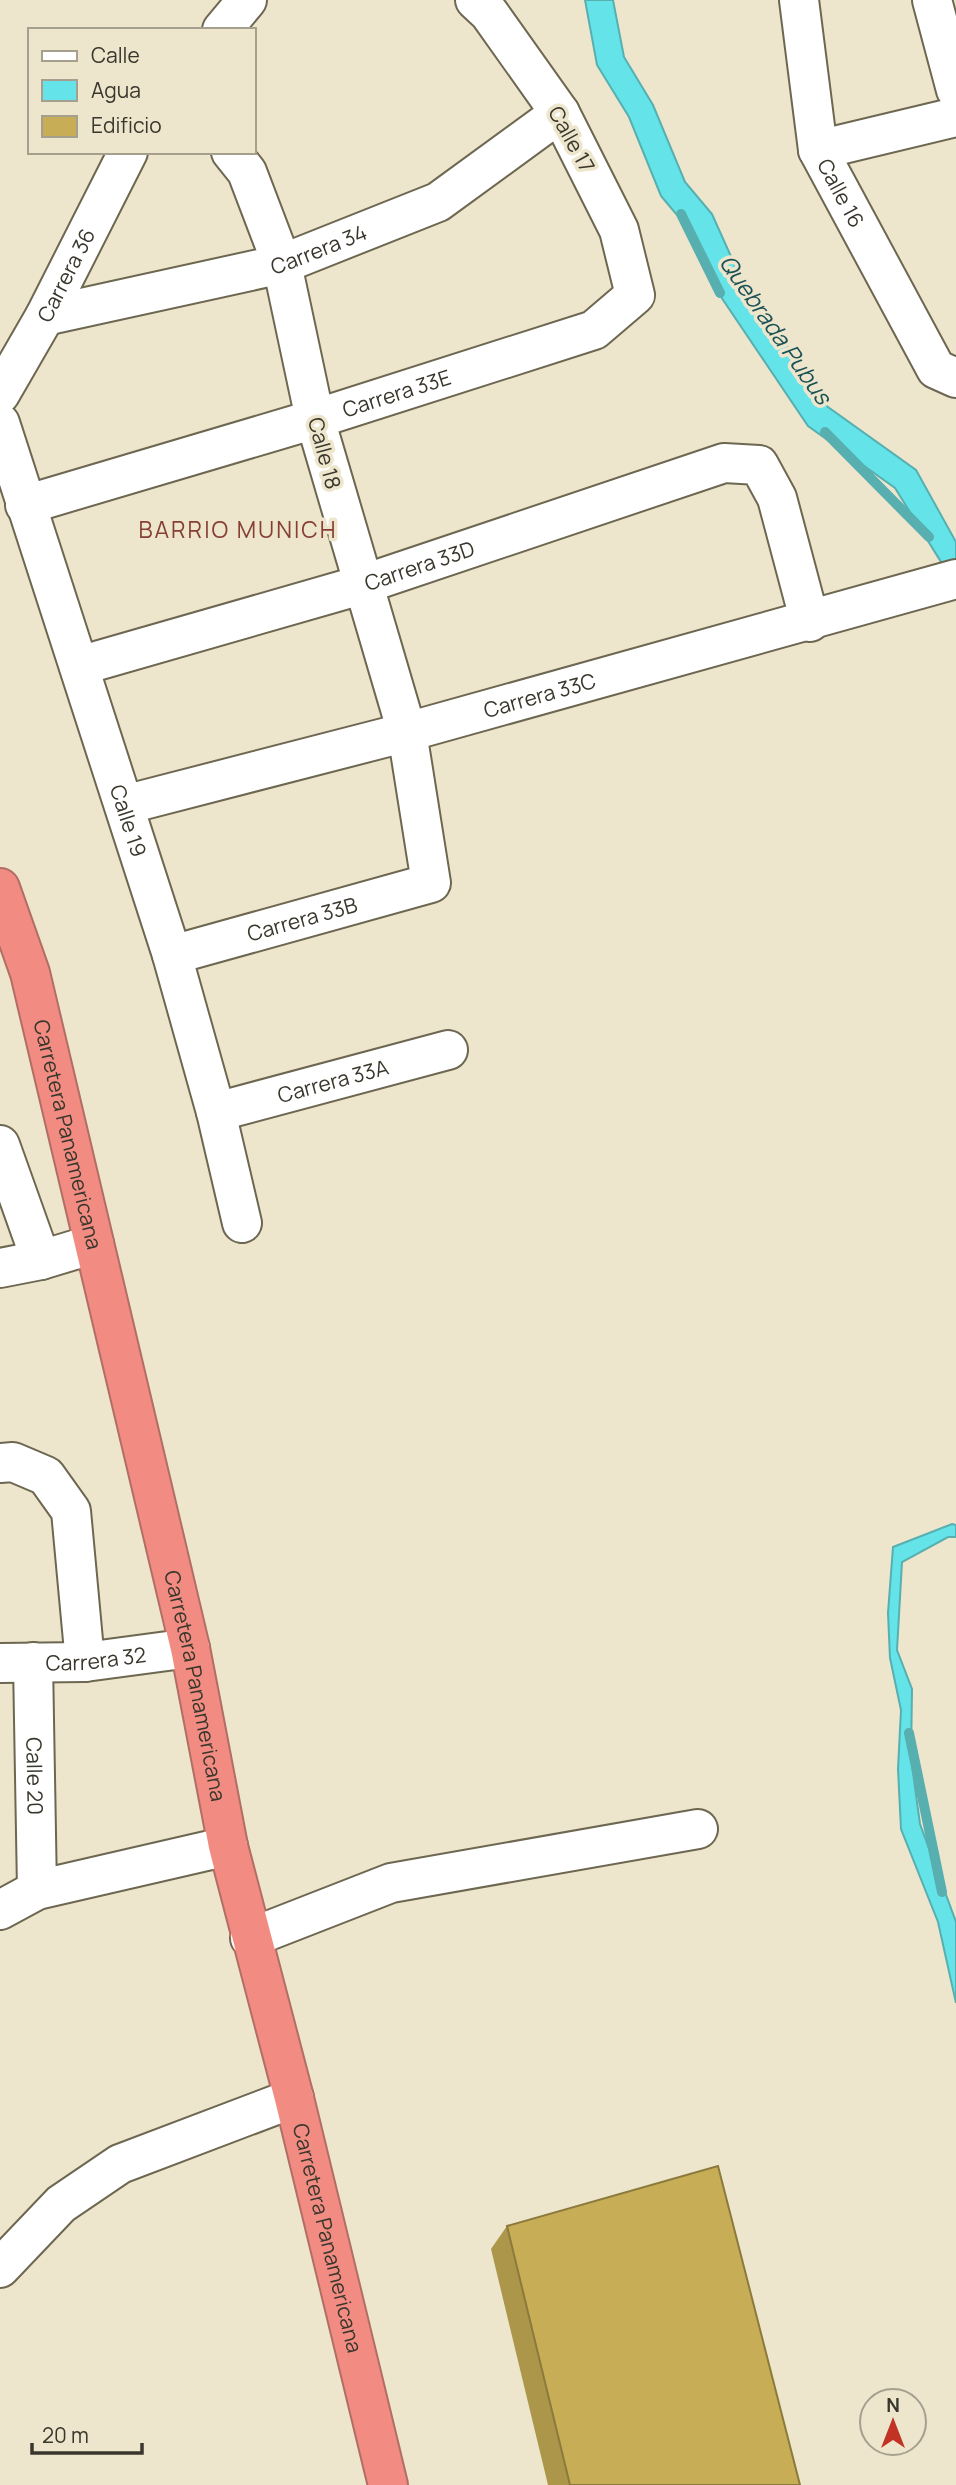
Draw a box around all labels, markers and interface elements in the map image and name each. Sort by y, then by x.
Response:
legend [28,28,256,154]
text: Calle [91,41,140,69]
text: Agua [91,76,141,104]
street label: Calle 17 [542,101,602,177]
text: Edificio [91,111,162,139]
street label: Calle 16 [811,154,871,232]
street label: Carrera 34 [268,218,371,280]
street label: Carrera 36 [30,223,101,327]
water label: Quebrada Pubus [712,248,841,412]
street label: Carrera 33E [339,363,454,423]
street label: Calle 18 [302,414,348,492]
district label: BARRIO MUNICH [138,513,338,545]
street label: Carrera 33D [361,534,478,597]
street label: Carrera 33C [480,666,599,724]
street label: Calle 19 [104,781,153,860]
street label: Carrera 33B [244,890,360,947]
street label: Carretera Panamericana [28,1017,109,1252]
street label: Carrera 33A [274,1053,391,1109]
street label: Carretera Panamericana [158,1567,233,1804]
street label: Carrera 32 [46,1640,148,1676]
street label: Calle 20 [20,1737,50,1815]
street label: Carretera Panamericana [287,2120,369,2356]
north arrow [858,2387,928,2457]
text: N [886,2392,900,2418]
scale bar [32,2412,142,2456]
text: 20 m [42,2421,89,2449]

